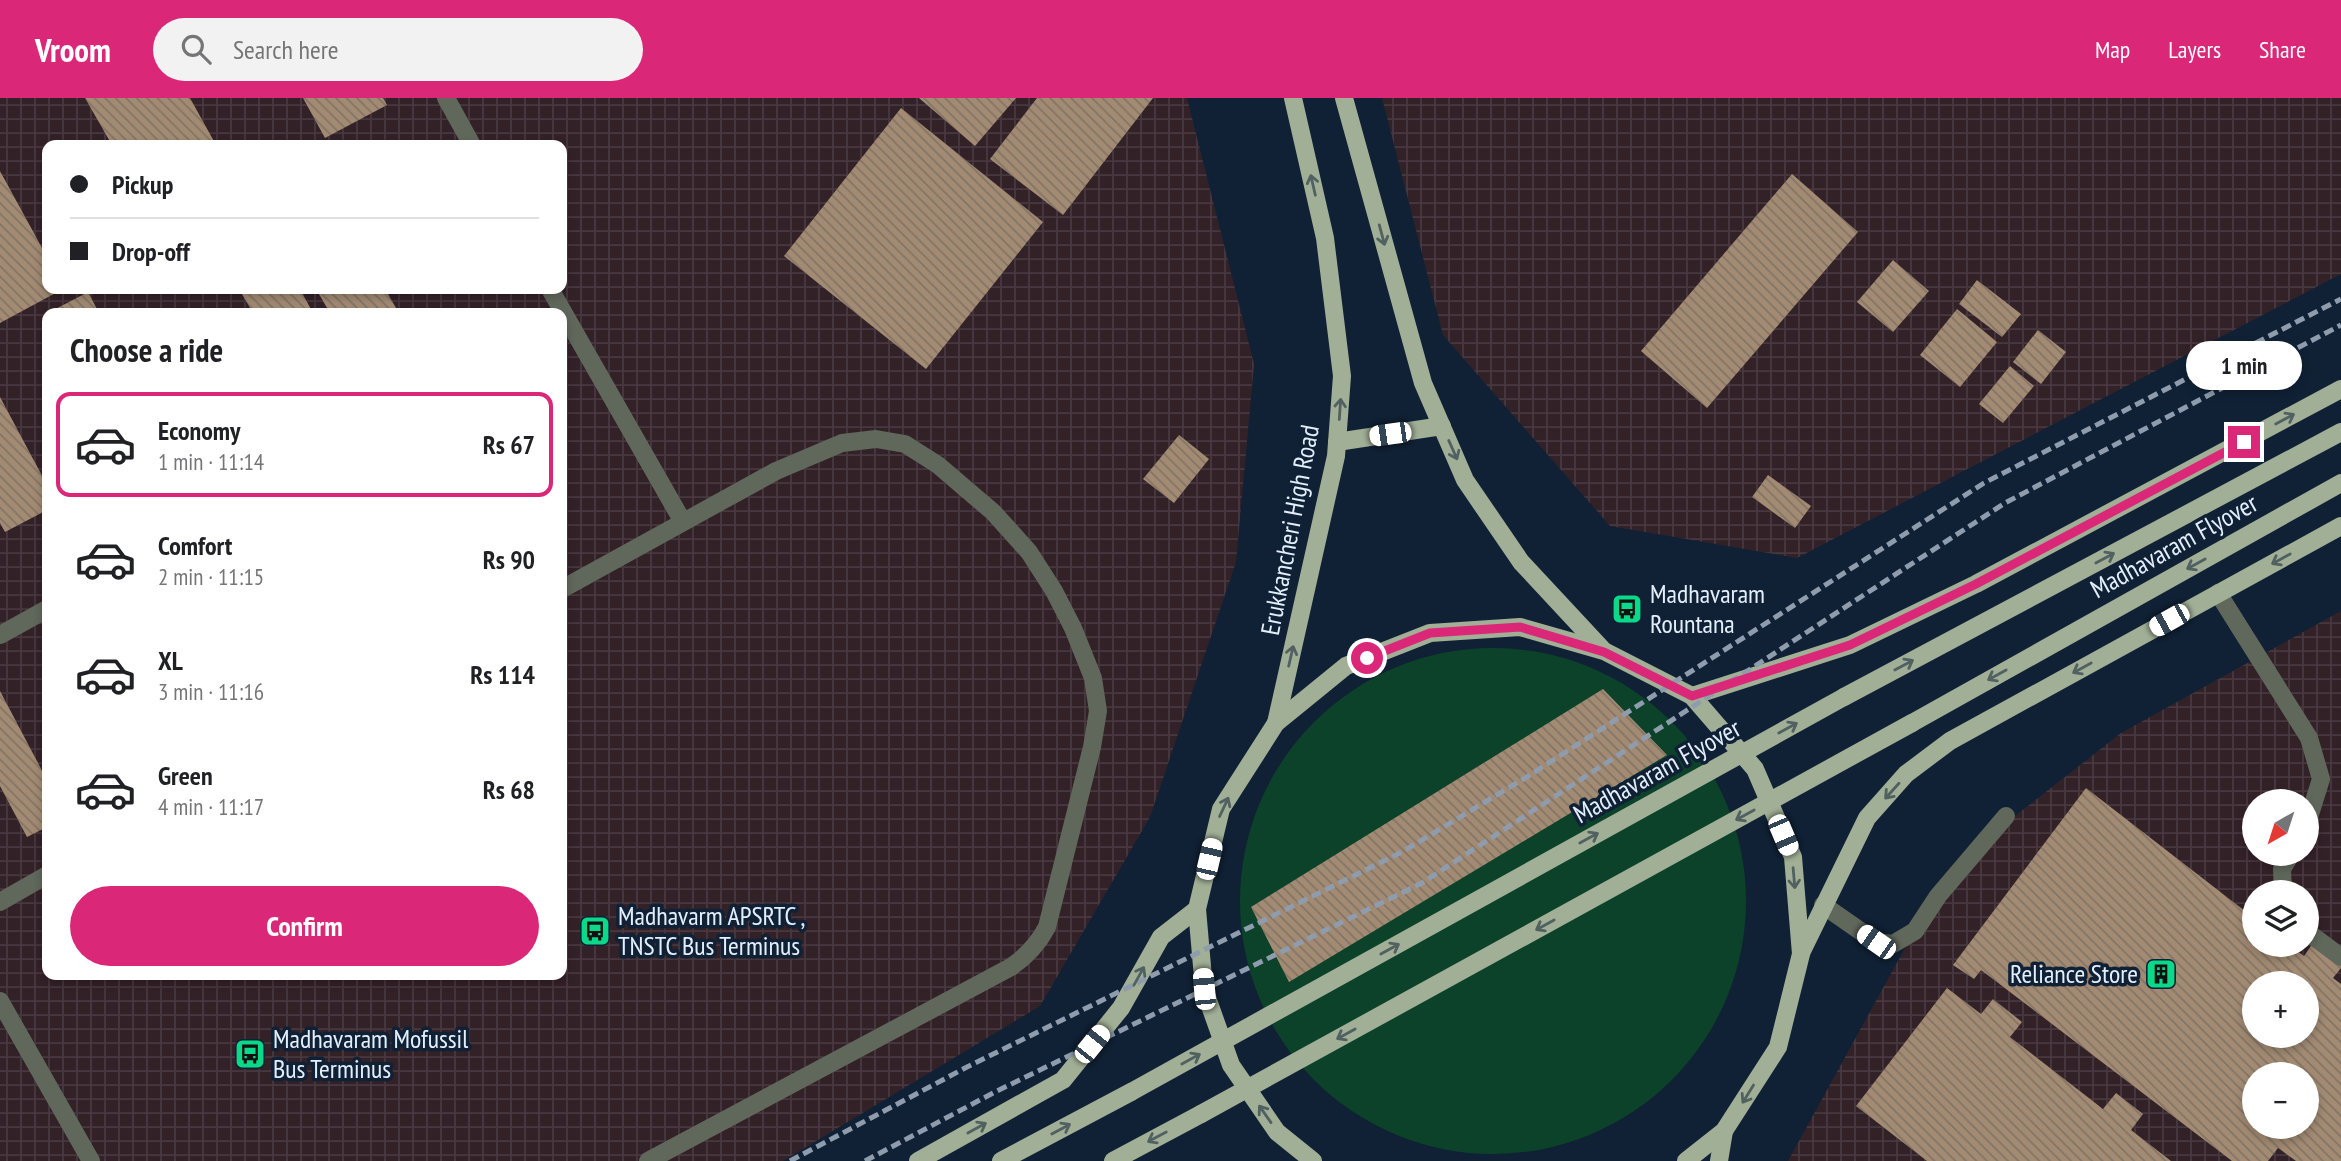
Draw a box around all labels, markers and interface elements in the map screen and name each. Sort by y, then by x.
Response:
search box [153,18,643,81]
text: Vroom [35,28,111,71]
icon: search [177,30,215,68]
text: Search here [233,33,339,66]
text: Map [2095,34,2130,65]
text: Layers [2168,34,2221,65]
text: Share [2259,34,2306,65]
text: Pickup [112,168,173,201]
one-way arrow [1306,174,1319,196]
one-way arrow [1376,223,1389,245]
text: Drop-off [112,235,190,268]
text: Choose a ride [70,329,223,371]
callout: 1 min [2186,341,2302,390]
text: 1 min [2221,351,2267,380]
one-way arrow [1334,399,1347,421]
one-way arrow [2274,412,2295,426]
icon: car [74,413,137,476]
text: Economy [158,414,240,447]
car [1368,421,1413,447]
street label: Erukkancheri High Road [1253,422,1326,638]
route end [2228,426,2260,458]
text: Rs 67 [483,428,535,461]
one-way arrow [1447,439,1460,461]
text: 1 min · 11:14 [158,447,264,476]
street label: Madhavaram Flyover [2084,486,2263,605]
icon: car [74,528,137,591]
text: Comfort [158,529,232,562]
text: Rs 90 [483,543,535,576]
one-way arrow [2094,551,2115,564]
one-way arrow [2271,552,2292,566]
one-way arrow [2186,558,2207,571]
text: 2 min · 11:15 [158,562,264,591]
place label: Madhavaram Rountana [1650,577,1765,640]
bus stop icon: Madhavaram Rountana [1610,592,1644,626]
car [2146,601,2193,639]
route start [1351,642,1383,674]
icon: car [74,643,137,706]
text: XL [158,644,183,677]
one-way arrow [1284,645,1298,668]
text: Rs 114 [470,658,535,691]
one-way arrow [1893,658,1914,671]
one-way arrow [2072,662,2093,675]
one-way arrow [1988,668,2008,682]
text: 3 min · 11:16 [158,677,264,706]
street label: Madhavaram Flyover [1567,711,1746,830]
one-way arrow [1777,721,1798,734]
icon: car [74,758,137,821]
text: Green [158,759,213,792]
text: Rs 68 [483,773,535,806]
one-way arrow [1884,781,1900,799]
north arrow [2242,789,2319,866]
map controls [2242,789,2319,1139]
text: 4 min · 11:17 [158,792,264,821]
one-way arrow [1217,797,1231,818]
one-way arrow [1735,808,1755,822]
car [1766,812,1801,858]
one-way arrow [1578,831,1598,845]
car [1195,836,1224,882]
one-way arrow [1788,866,1801,889]
button: layers [2242,880,2319,957]
button: Confirm [70,886,539,966]
place label: Madhavarm APSRTC , TNSTC Bus Terminus [618,899,805,962]
bus stop icon: Madhavarm APSRTC , TNSTC Bus Terminus [578,914,612,948]
one-way arrow [1535,918,1556,932]
car [1853,921,1900,963]
one-way arrow [1379,941,1399,955]
place label: Reliance Store [2010,957,2138,990]
building icon: Reliance Store [2144,957,2178,991]
one-way arrow [1133,966,1146,987]
car [1192,967,1217,1011]
button: + [2242,971,2319,1048]
car [1071,1021,1114,1067]
place label: Madhavaram Mofussil Bus Terminus [273,1022,468,1085]
one-way arrow [1336,1028,1357,1041]
bus stop icon: Madhavaram Mofussil Bus Terminus [233,1037,267,1071]
one-way arrow [1180,1052,1200,1066]
button: − [2242,1062,2319,1139]
one-way arrow [1740,1084,1755,1103]
one-way arrow [1257,1105,1272,1124]
one-way arrow [967,1121,987,1135]
one-way arrow [1051,1122,1071,1136]
one-way arrow [1147,1131,1168,1145]

